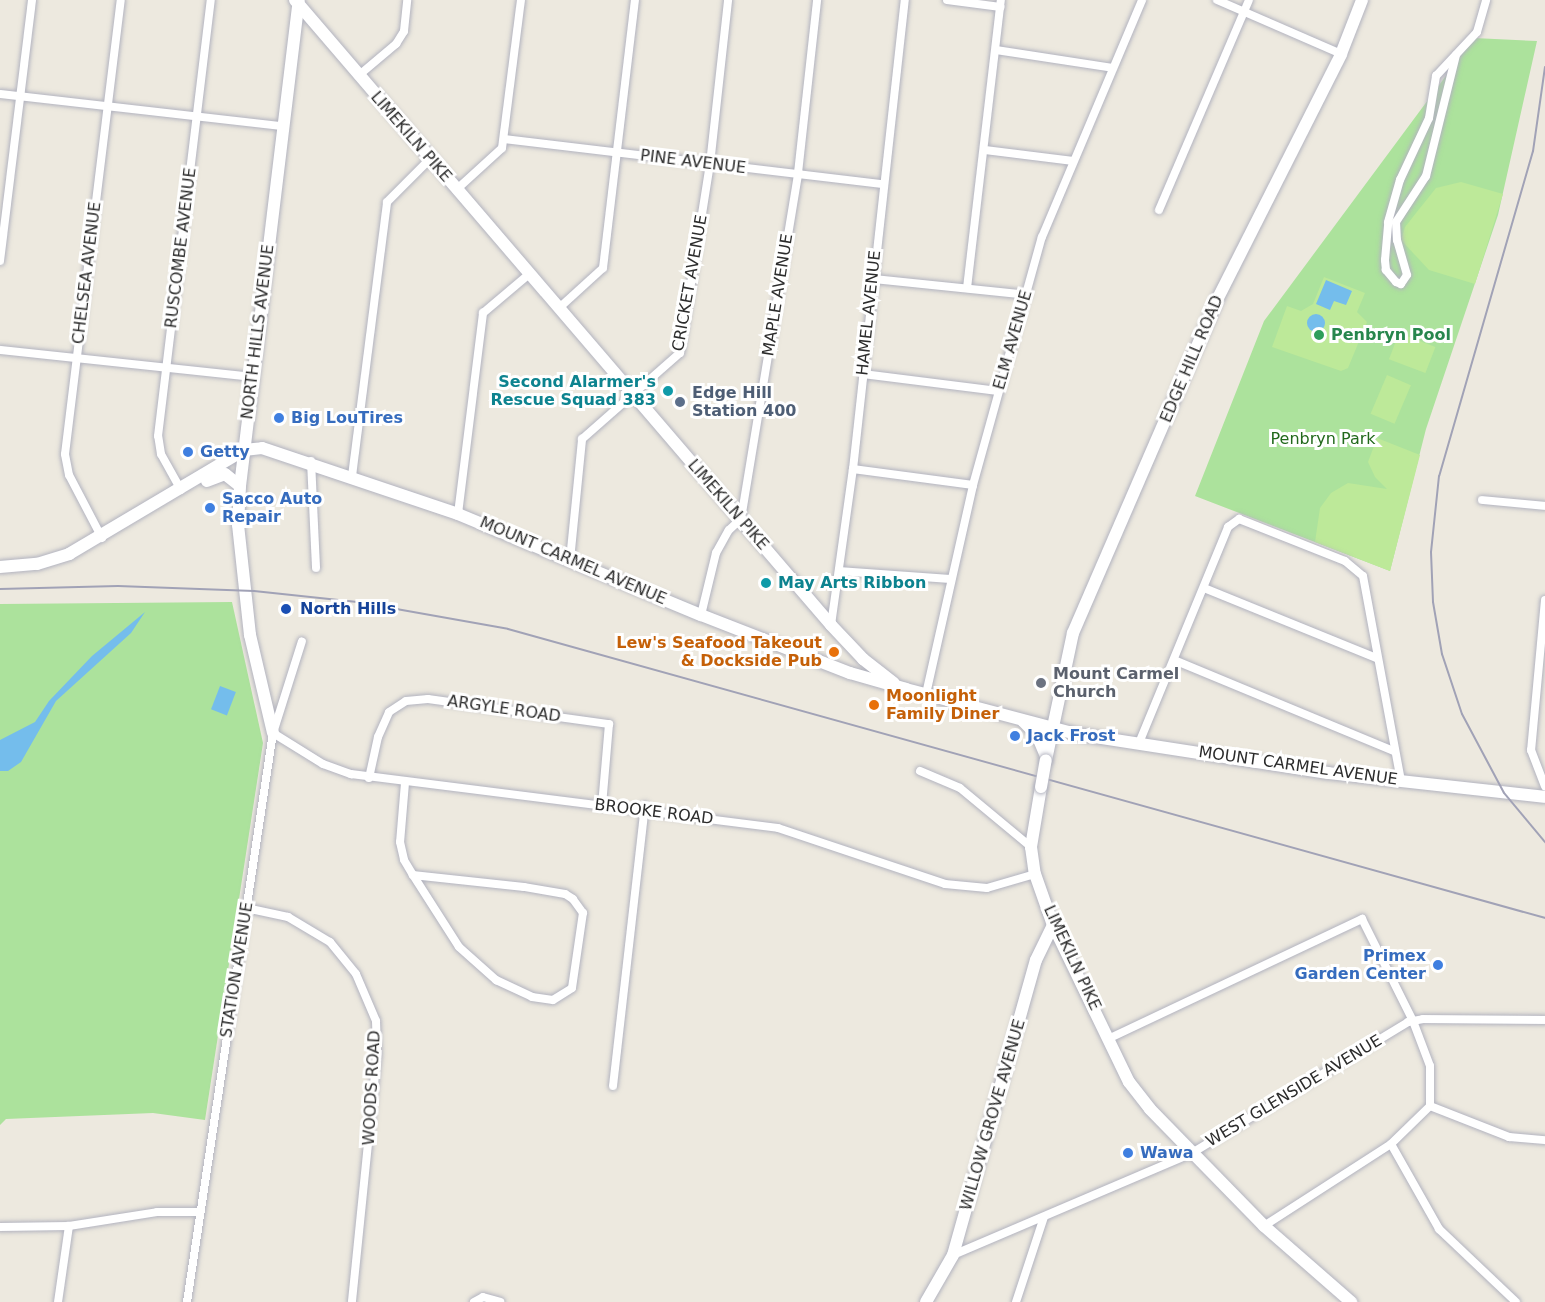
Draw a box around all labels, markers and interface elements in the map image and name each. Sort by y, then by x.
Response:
street label: LIMEKILN PIKE [366,88,456,186]
street label: PINE AVENUE [639,146,747,178]
street label: RUSCOMBE AVENUE [162,167,200,329]
street label: CHELSEA AVENUE [69,201,105,345]
street label: CRICKET AVENUE [669,213,711,353]
street label: MAPLE AVENUE [759,233,797,357]
street label: NORTH HILLS AVENUE [238,243,278,421]
street label: HAMEL AVENUE [853,250,885,376]
street label: ELM AVENUE [990,288,1036,392]
street label: EDGE HILL ROAD [1157,292,1227,426]
place label: Penbryn Pool [1331,325,1451,345]
marker: Penbryn Pool [1312,328,1326,342]
place label: Second Alarmer's Rescue Squad 383 [490,372,656,410]
place label: Edge Hill Station 400 [692,383,796,421]
marker: Second Alarmer's Rescue Squad 383 [661,384,675,398]
marker: Edge Hill Station 400 [673,395,687,409]
place label: Big LouTires [291,408,403,428]
marker: Big LouTires [272,411,286,425]
park label: Penbryn Park [1270,429,1376,449]
place label: Getty [200,442,250,462]
marker: Getty [181,445,195,459]
street label: LIMEKILN PIKE [683,456,773,554]
place label: Sacco Auto Repair [222,489,322,527]
marker: Sacco Auto Repair [203,501,217,515]
street label: MOUNT CARMEL AVENUE [477,513,669,609]
place label: May Arts Ribbon [778,573,926,593]
marker: May Arts Ribbon [759,576,773,590]
place label: North Hills [300,599,396,619]
marker: North Hills [277,600,295,618]
place label: Lew's Seafood Takeout & Dockside Pub [616,633,822,671]
marker: Lew's Seafood Takeout & Dockside Pub [827,645,841,659]
place label: Mount Carmel Church [1053,664,1179,702]
marker: Mount Carmel Church [1034,676,1048,690]
place label: Moonlight Family Diner [886,686,999,724]
street label: ARGYLE ROAD [446,692,562,726]
marker: Moonlight Family Diner [867,698,881,712]
place label: Jack Frost [1027,726,1115,746]
marker: Jack Frost [1008,729,1022,743]
street label: MOUNT CARMEL AVENUE [1197,743,1399,789]
street label: BROOKE ROAD [593,795,715,829]
street label: STATION AVENUE [217,901,257,1039]
street label: LIMEKILN PIKE [1039,902,1105,1014]
place label: Primex Garden Center [1295,946,1426,984]
marker: Primex Garden Center [1431,958,1445,972]
street label: WILLOW GROVE AVENUE [956,1017,1030,1213]
street label: WOODS ROAD [359,1030,385,1146]
street label: WEST GLENSIDE AVENUE [1203,1031,1385,1151]
place label: Wawa [1140,1143,1193,1163]
marker: Wawa [1121,1146,1135,1160]

